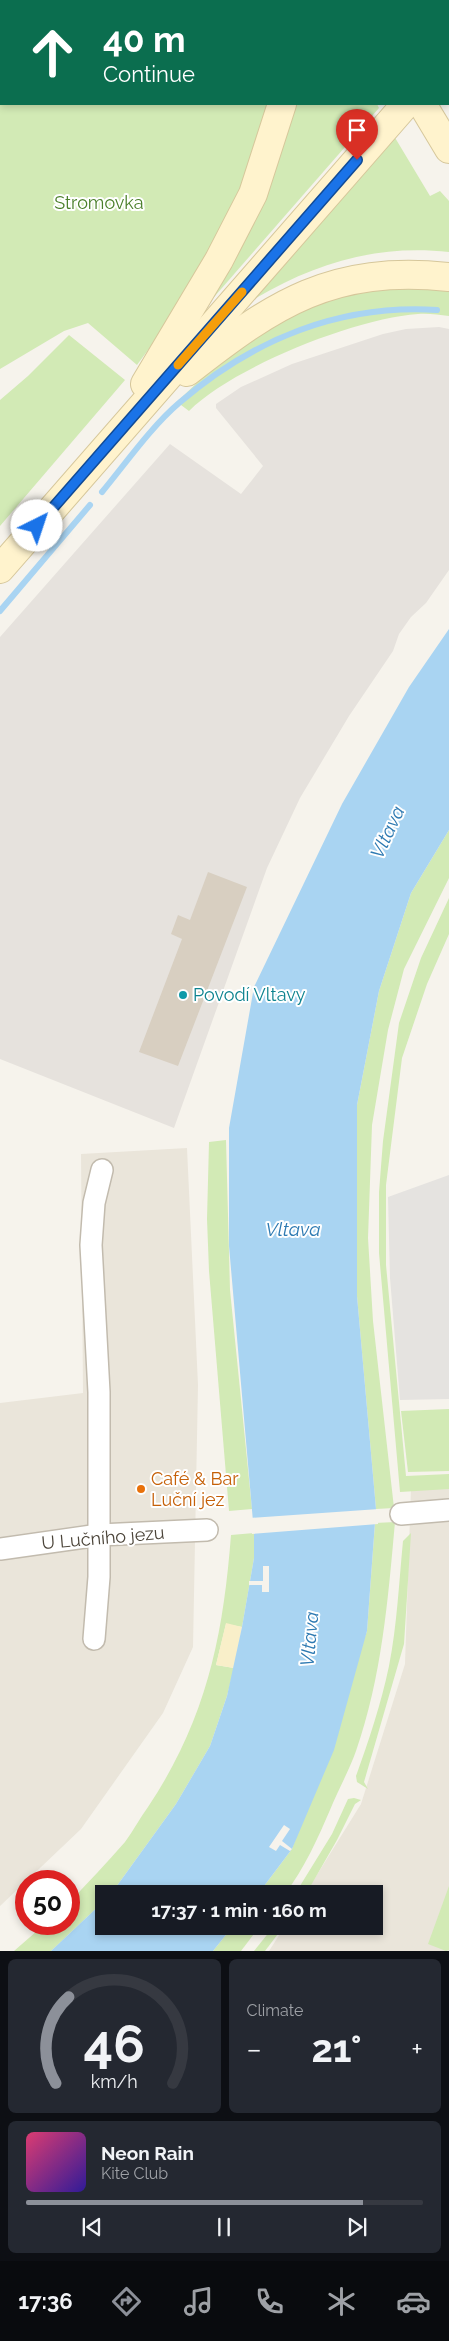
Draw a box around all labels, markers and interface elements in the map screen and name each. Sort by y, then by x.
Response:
text: 40 m [103,19,185,60]
icon: ahead [20,20,85,85]
text: Continue [103,61,195,87]
pin [336,109,378,160]
icon: arrive [343,116,371,144]
park label: Stromovka [54,192,144,213]
position arrow [10,499,62,551]
water label: Vltava [365,802,409,862]
place label: Povodí Vltavy [193,984,306,1005]
marker: Povodí Vltavy [177,989,189,1001]
water label: Vltava [265,1218,321,1240]
place label: Café & Bar Luční jez [151,1468,239,1510]
marker: Café & Bar Luční jez [135,1483,147,1495]
street label: U Lučního jezu [41,1522,165,1553]
water label: Vltava [296,1611,322,1667]
speed limit sign: 50 [15,1870,80,1935]
text: 17:37 · 1 min · 160 m [151,1899,327,1921]
text: Climate [247,2001,303,2020]
text: 46 [84,2013,145,2074]
text: 21° [311,2026,362,2071]
text: − [247,2033,262,2066]
text: + [411,2033,423,2066]
text: km/h [91,2071,138,2092]
text: Neon Rain [101,2142,194,2164]
text: Kite Club [101,2164,168,2183]
icon: previous [78,2213,106,2241]
icon: pause [210,2213,238,2241]
icon: next [343,2213,371,2241]
icon: directions [109,2284,144,2319]
icon: music [181,2284,216,2319]
icon: phone [252,2284,287,2319]
icon: climate [324,2284,359,2319]
icon: car [396,2284,431,2319]
text: 17:36 [18,2288,73,2314]

